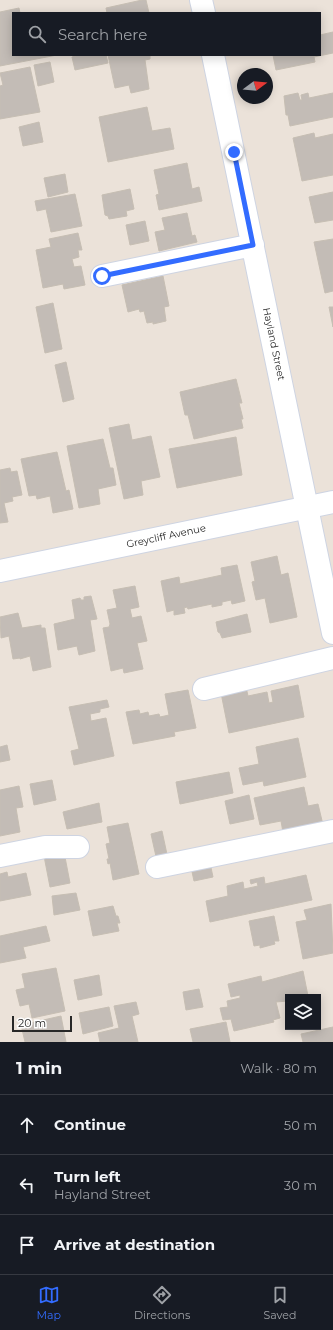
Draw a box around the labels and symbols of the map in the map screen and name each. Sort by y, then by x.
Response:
north arrow [237,68,273,104]
route end [225,143,243,161]
route start [93,267,111,285]
street label: Hayland Street [260,306,288,382]
street label: Greycliff Avenue [125,521,207,551]
scale bar [12,1014,72,1033]

